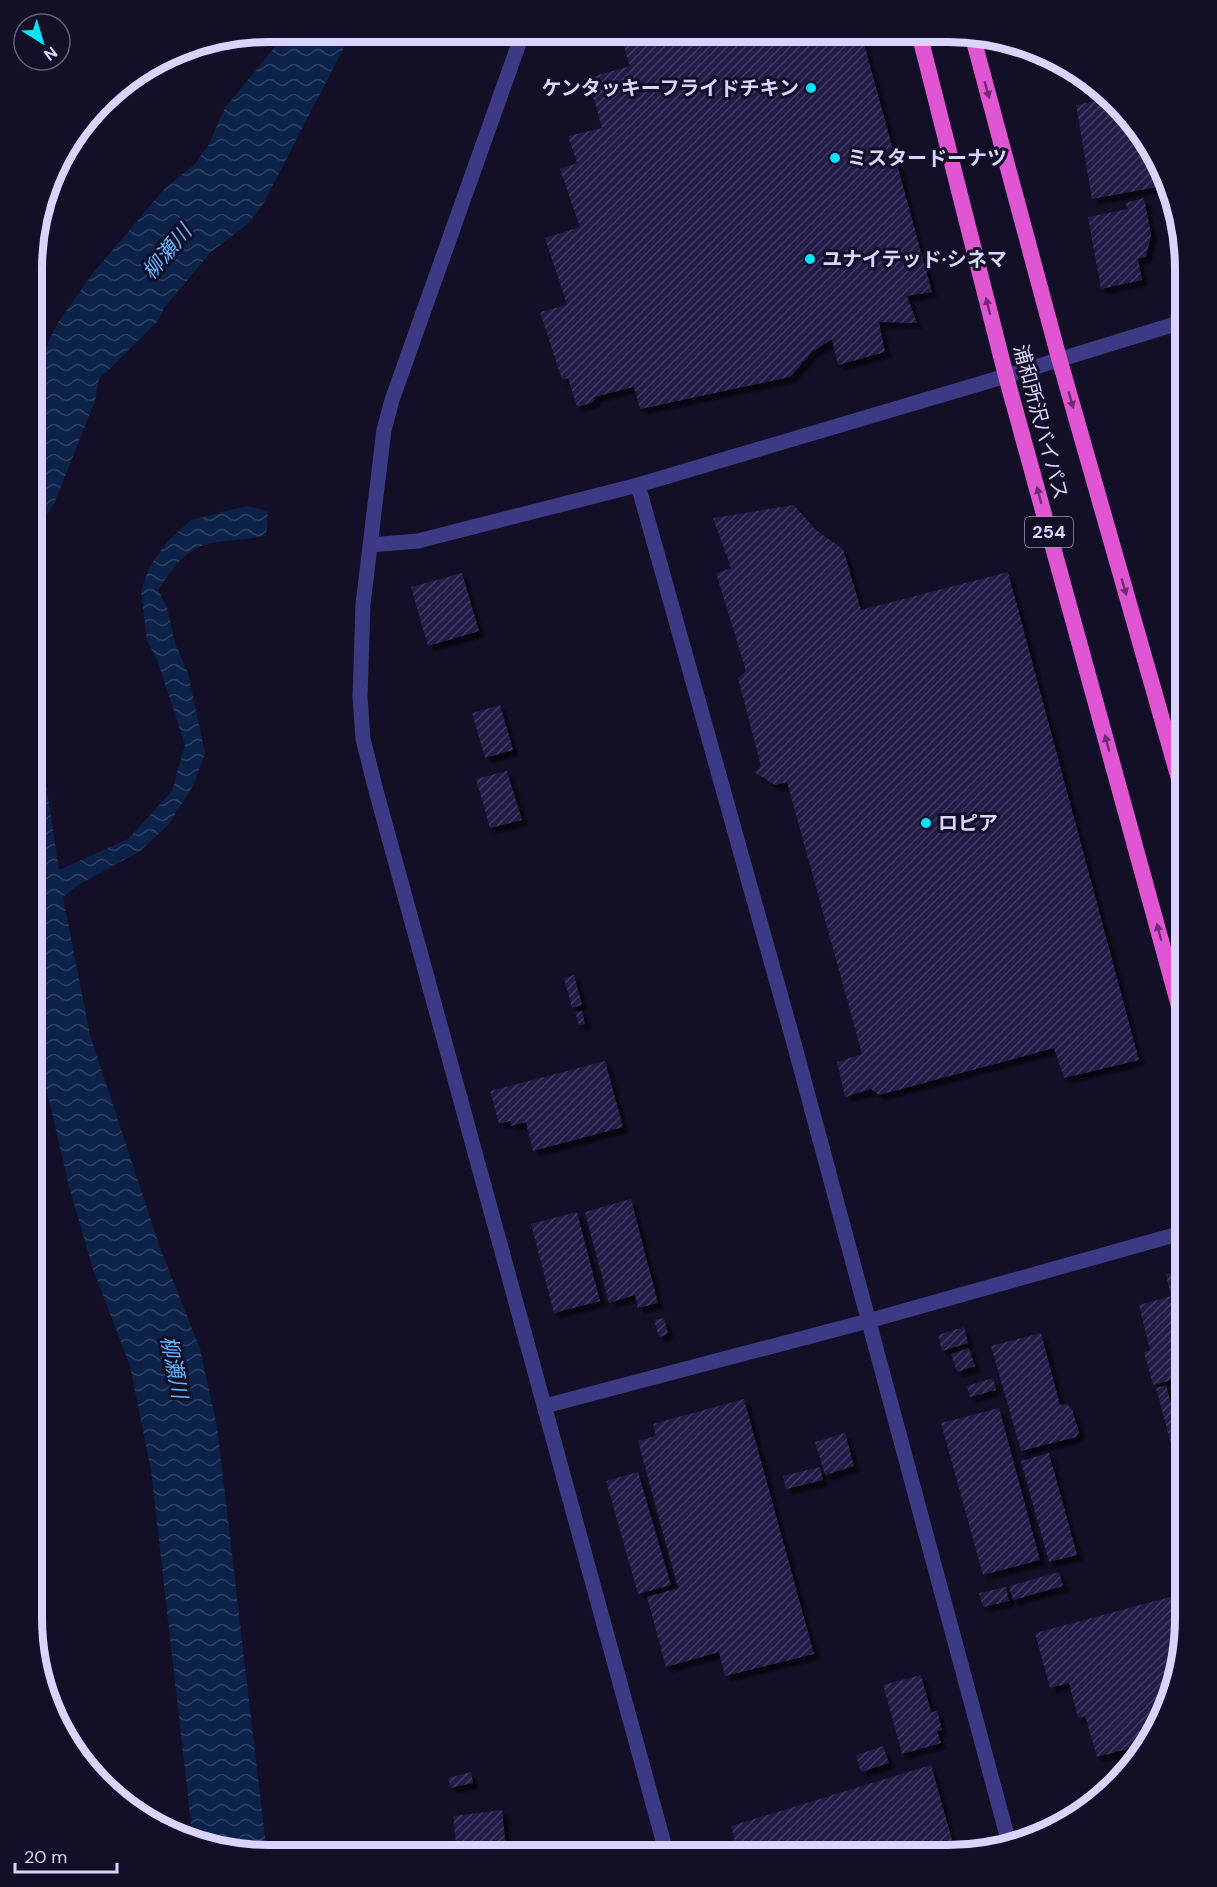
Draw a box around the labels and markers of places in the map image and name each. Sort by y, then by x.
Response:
place label: ケンタッキーフライドチキン [541,75,799,101]
marker: ケンタッキーフライドチキン [804,81,818,95]
place label: ミスタードーナツ [847,145,1007,171]
marker: ミスタードーナツ [828,151,842,165]
place label: ユナイテッド·シネマ [822,246,1007,272]
marker: ユナイテッド·シネマ [803,252,817,266]
place label: ロピア [938,810,998,836]
marker: ロピア [919,816,933,830]

